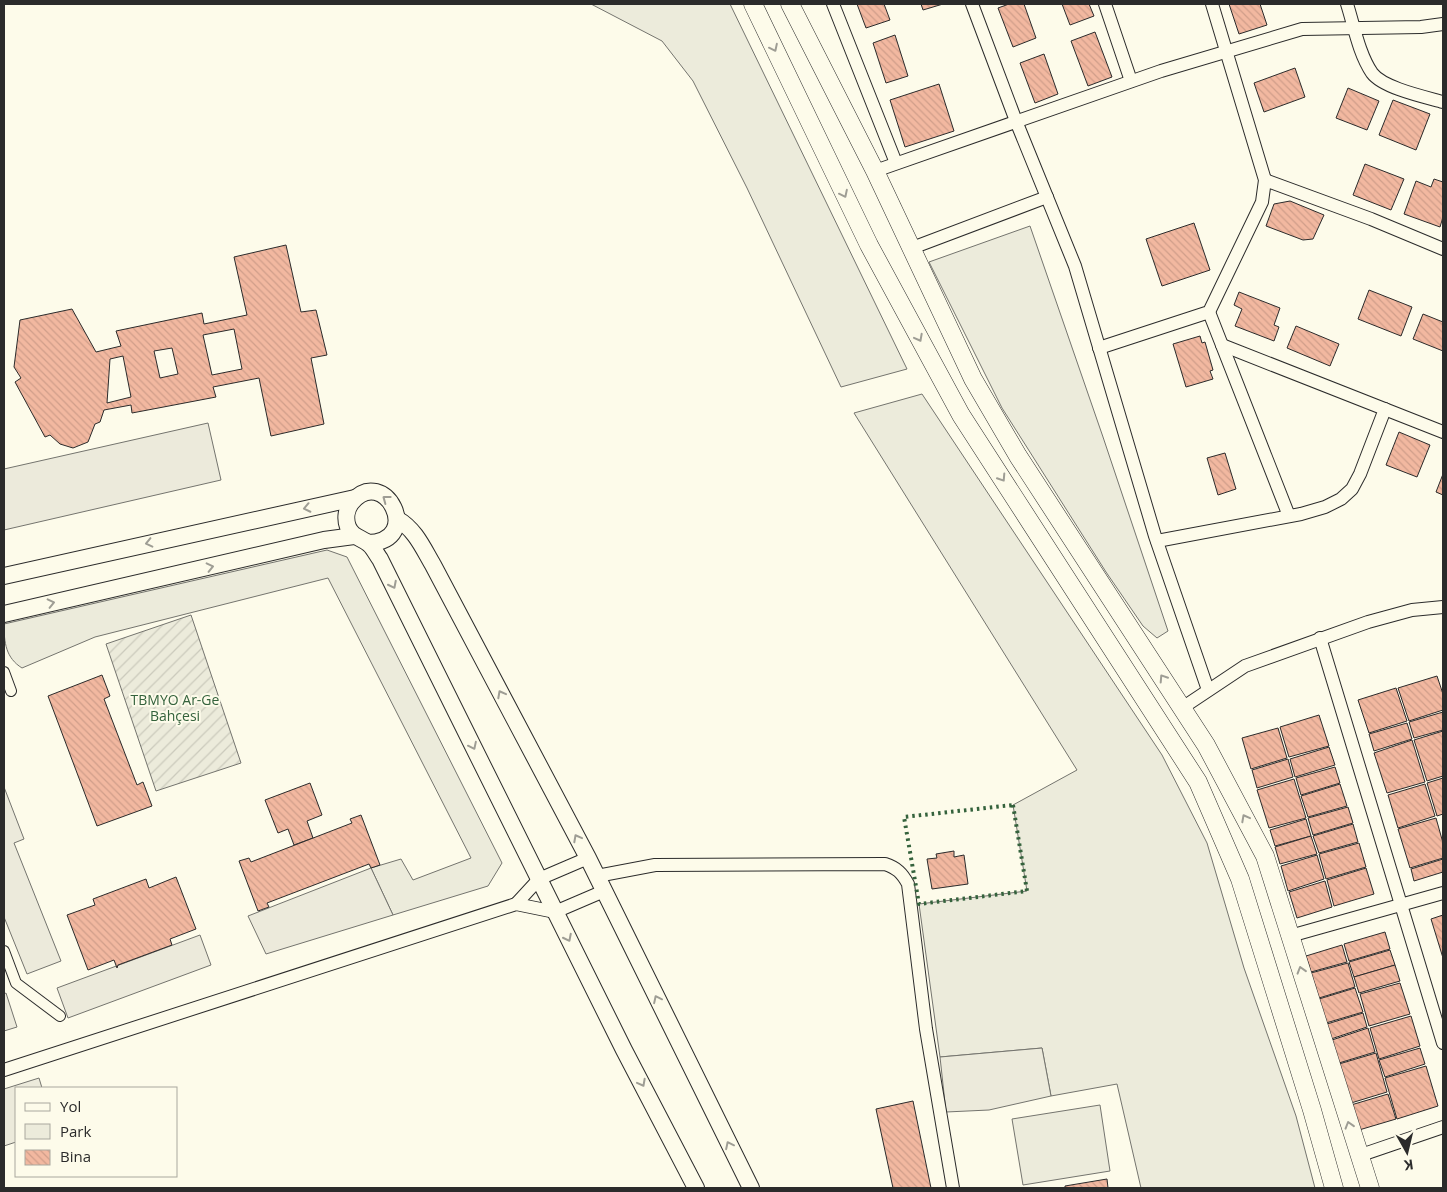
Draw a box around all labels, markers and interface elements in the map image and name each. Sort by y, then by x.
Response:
one-way arrow [768,43,778,52]
one-way arrow [838,189,849,198]
one-way arrow [913,333,923,342]
one-way arrow [996,472,1005,482]
one-way arrow [382,496,392,505]
one-way arrow [303,502,312,512]
one-way arrow [144,537,153,548]
one-way arrow [205,562,214,573]
one-way arrow [387,579,397,588]
one-way arrow [47,598,56,609]
one-way arrow [1160,674,1169,684]
park label: TBMYO Ar-Ge Bahçesi [131,690,220,725]
one-way arrow [497,690,507,699]
one-way arrow [467,741,477,750]
one-way arrow [1241,814,1251,823]
one-way arrow [573,834,583,843]
one-way arrow [562,933,572,942]
one-way arrow [1296,967,1306,975]
one-way arrow [653,995,663,1004]
one-way arrow [636,1078,646,1087]
legend [15,1087,178,1177]
text: Yol [60,1096,81,1116]
text: Park [60,1121,91,1141]
one-way arrow [1345,1122,1355,1130]
north arrow [1382,1127,1432,1177]
one-way arrow [725,1141,735,1150]
text: Bina [60,1146,91,1166]
text: K [1402,1155,1415,1176]

